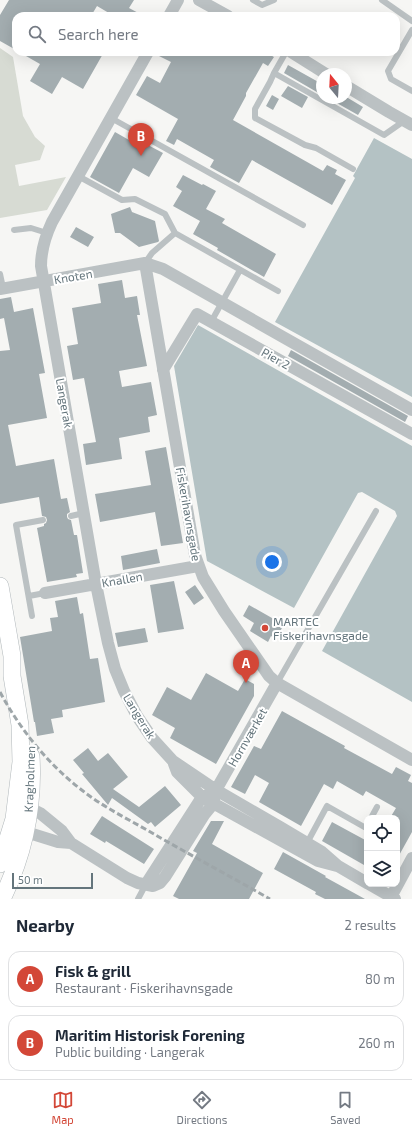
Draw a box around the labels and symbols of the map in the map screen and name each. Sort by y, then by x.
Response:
north arrow [316,68,352,104]
pin: B [128,123,154,156]
street label: Knoten [53,266,93,286]
street label: Pier 2 [259,344,293,372]
street label: Langerak [54,377,76,429]
street label: Fiskerihavnsgade [174,466,204,562]
your location [262,552,282,572]
street label: Knallen [100,569,144,589]
place label: MARTEC Fiskerihavnsgade [273,614,368,642]
marker: MARTEC Fiskerihavnsgade [260,623,270,633]
pin: A [233,650,259,683]
street label: Langerak [121,691,159,741]
street label: Hornværket [225,705,270,769]
street label: Kragholmen [21,746,37,812]
scale bar [12,871,93,890]

